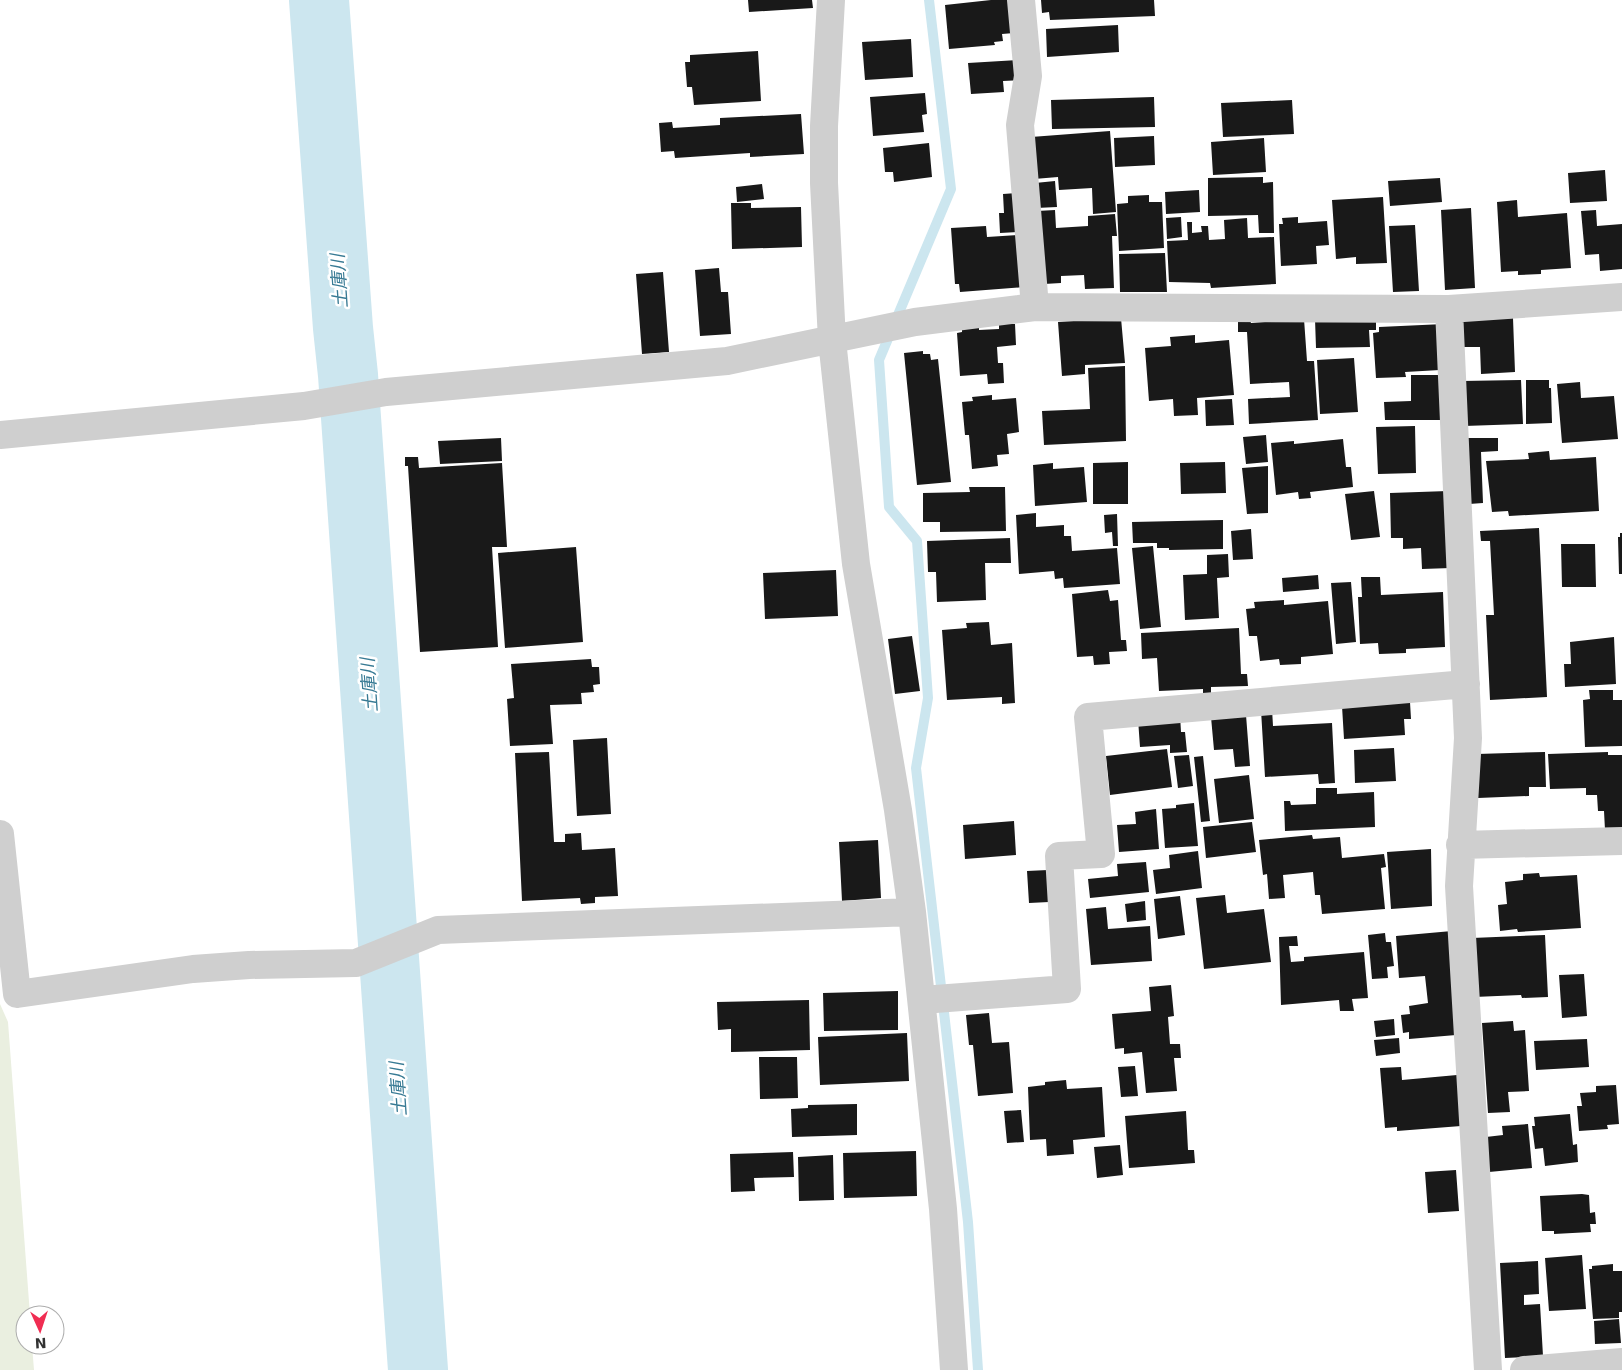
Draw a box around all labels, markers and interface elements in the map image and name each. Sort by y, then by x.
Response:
water label: 土庫川 [327,251,351,309]
water label: 土庫川 [357,655,381,713]
water label: 土庫川 [386,1059,410,1117]
north arrow [15,1305,65,1355]
text: N [34,1335,47,1351]

